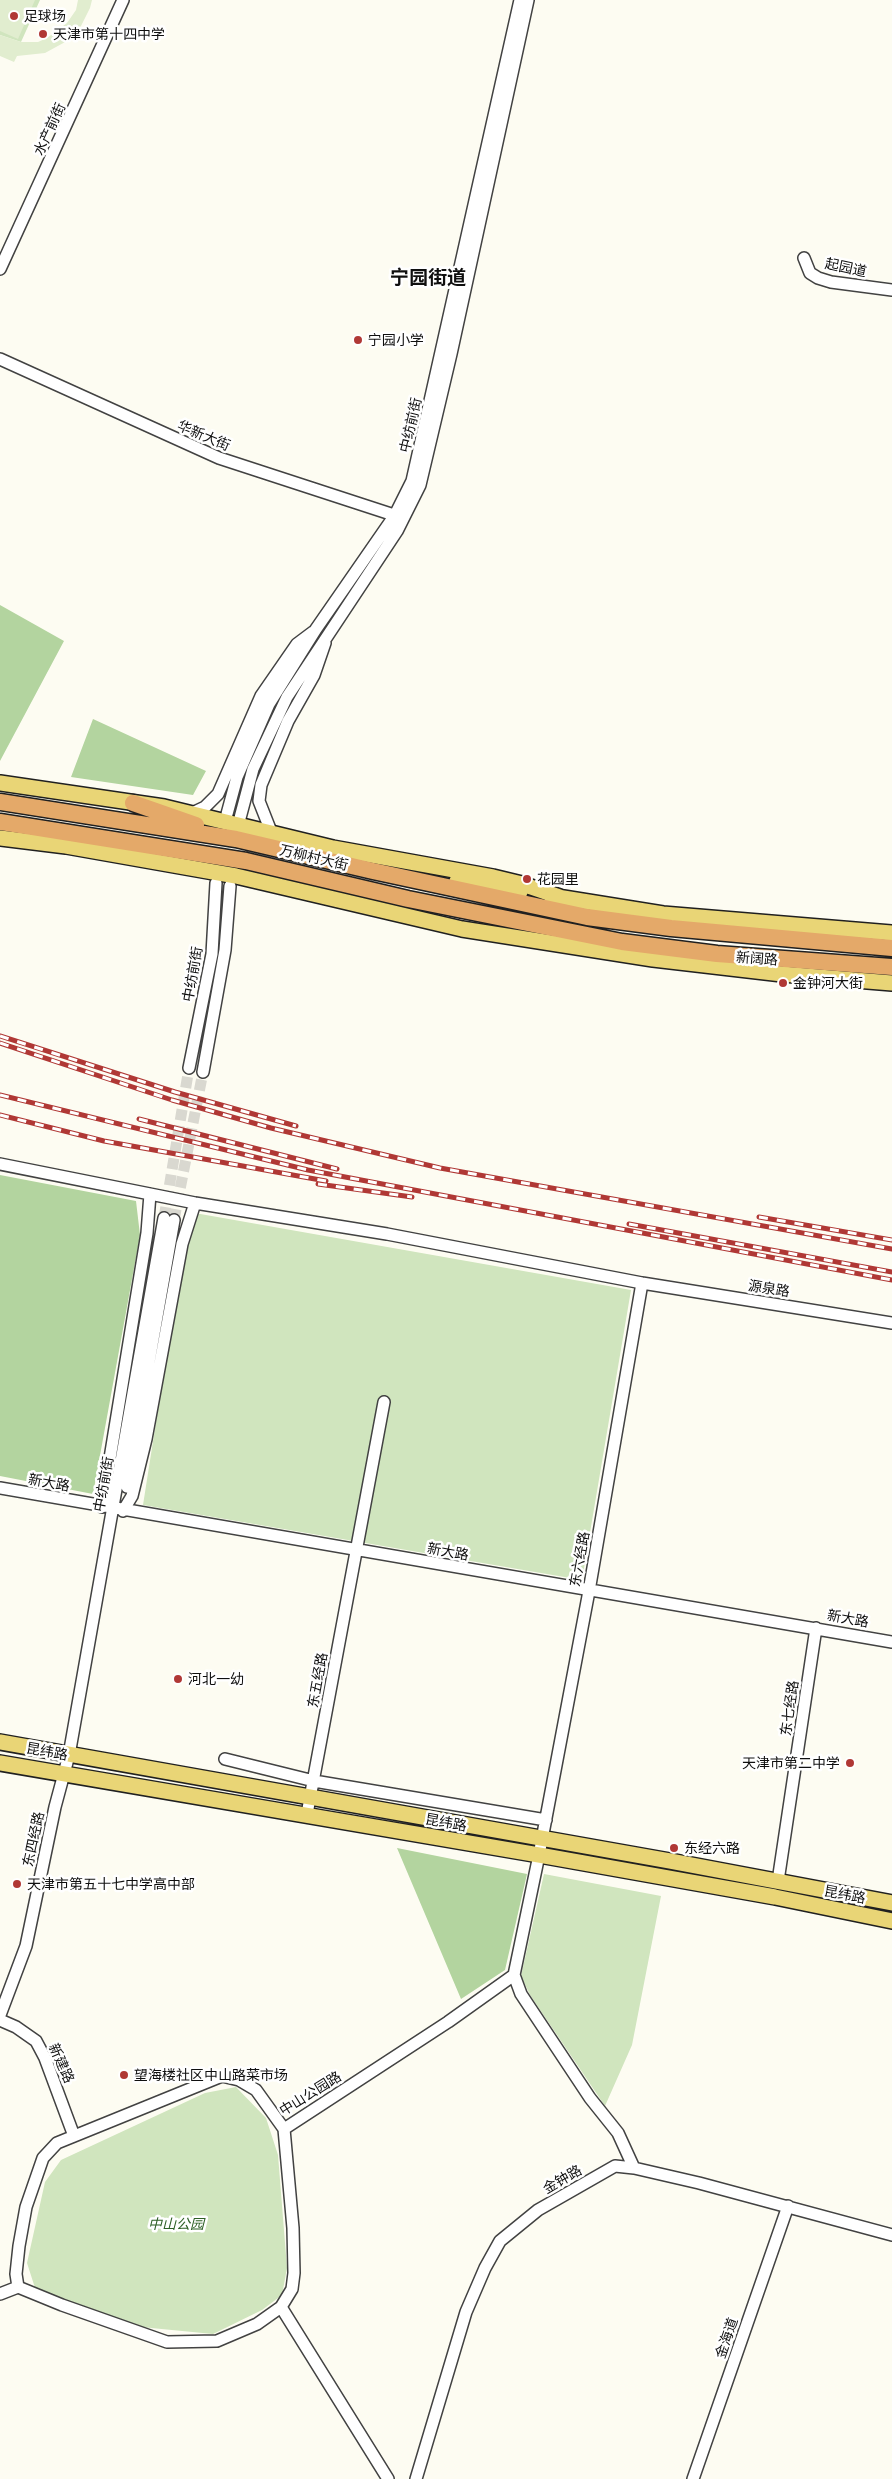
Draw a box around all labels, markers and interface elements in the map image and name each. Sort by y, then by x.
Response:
place label: 足球场 [24,8,66,24]
marker: 足球场 [8,10,20,22]
place label: 天津市第十四中学 [53,26,165,42]
marker: 天津市第十四中学 [37,28,49,40]
street label: 水产前街 [30,100,68,158]
street label: 起园道 [824,254,868,280]
district label: 宁园街道 [390,266,466,288]
place label: 宁园小学 [368,332,424,348]
marker: 宁园小学 [352,334,364,346]
street label: 中纺前街 [396,396,424,454]
street label: 华新大街 [175,416,233,454]
street label: 万柳村大街 [278,841,350,873]
place label: 花园里 [537,871,579,887]
marker: 花园里 [521,873,533,885]
street label: 中纺前街 [179,945,205,1003]
street label: 新阔路 [735,948,779,968]
place label: 金钟河大街 [793,975,863,991]
marker: 金钟河大街 [777,977,789,989]
street label: 源泉路 [747,1276,791,1300]
street label: 中纺前街 [90,1455,116,1513]
street label: 新大路 [27,1470,71,1494]
street label: 东六经路 [566,1530,592,1588]
street label: 新大路 [426,1539,470,1563]
street label: 新大路 [826,1606,870,1630]
street label: 东五经路 [304,1651,330,1709]
place label: 河北一幼 [188,1671,244,1687]
marker: 河北一幼 [172,1673,184,1685]
street label: 东七经路 [777,1679,801,1737]
street label: 昆纬路 [25,1739,69,1763]
place label: 天津市第二中学 [742,1755,840,1771]
marker: 天津市第二中学 [844,1757,856,1769]
street label: 东四经路 [19,1810,47,1868]
street label: 昆纬路 [424,1810,468,1834]
place label: 东经六路 [684,1840,740,1856]
marker: 东经六路 [668,1842,680,1854]
place label: 天津市第五十七中学高中部 [27,1876,195,1892]
marker: 天津市第五十七中学高中部 [11,1878,23,1890]
street label: 昆纬路 [823,1882,867,1906]
street label: 新建路 [46,2040,78,2086]
place label: 望海楼社区中山路菜市场 [134,2067,288,2083]
street label: 中山公园路 [276,2067,344,2119]
marker: 望海楼社区中山路菜市场 [118,2069,130,2081]
street label: 金钟路 [540,2161,584,2197]
park label: 中山公园 [148,2216,204,2232]
street label: 金海道 [711,2315,741,2361]

